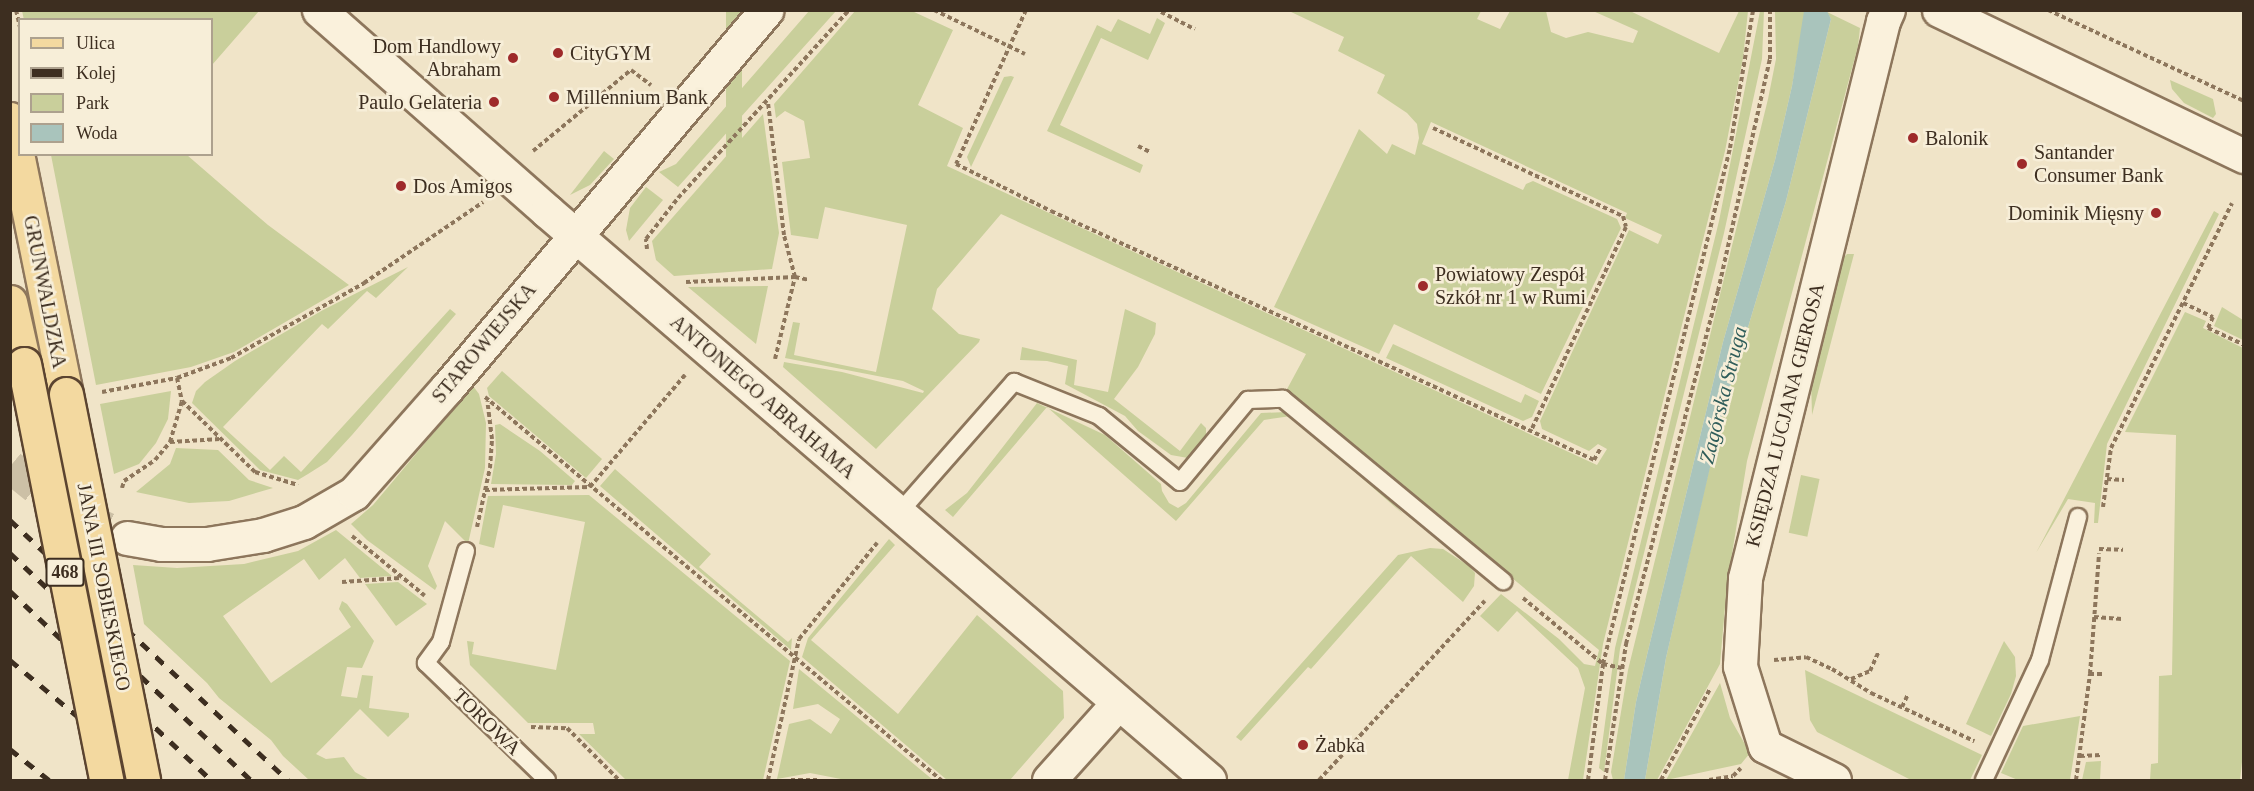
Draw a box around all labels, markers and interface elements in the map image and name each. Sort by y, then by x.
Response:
legend [18,18,213,156]
text: Ulica [76,33,115,53]
place label: Dom Handlowy Abraham [373,34,501,81]
place label: CityGYM [570,41,651,65]
marker: CityGYM [551,46,565,60]
marker: Dom Handlowy Abraham [506,51,520,65]
text: Kolej [76,63,116,83]
place label: Millennium Bank [566,85,708,109]
place label: Paulo Gelateria [358,90,482,114]
marker: Millennium Bank [547,90,561,104]
text: Park [76,93,109,113]
marker: Paulo Gelateria [487,95,501,109]
text: Woda [76,123,118,143]
place label: Balonik [1925,126,1988,150]
marker: Balonik [1906,131,1920,145]
place label: Santander Consumer Bank [2034,140,2163,187]
marker: Santander Consumer Bank [2015,157,2029,171]
place label: Dos Amigos [413,174,514,198]
marker: Dos Amigos [394,179,408,193]
place label: Dominik Mięsny [2008,201,2144,225]
marker: Dominik Mięsny [2149,206,2163,220]
street label: GRUNWALDZKA [18,213,72,371]
place label: Powiatowy Zespół Szkół nr 1 w Rumi [1435,262,1586,309]
street label: STAROWIEJSKA [427,278,541,408]
marker: Powiatowy Zespół Szkół nr 1 w Rumi [1416,279,1430,293]
street label: KSIĘDZA LUCJANA GIEROSA [1740,279,1830,551]
street label: ANTONIEGO ABRAHAMA [665,310,861,484]
water label: Zagórska Struga [1694,324,1752,466]
street label: JANA III SOBIESKIEGO [72,481,136,693]
road number: 468 [46,557,84,587]
street label: TOROWA [448,684,526,760]
place label: Żabka [1315,733,1365,757]
marker: Żabka [1296,738,1310,752]

